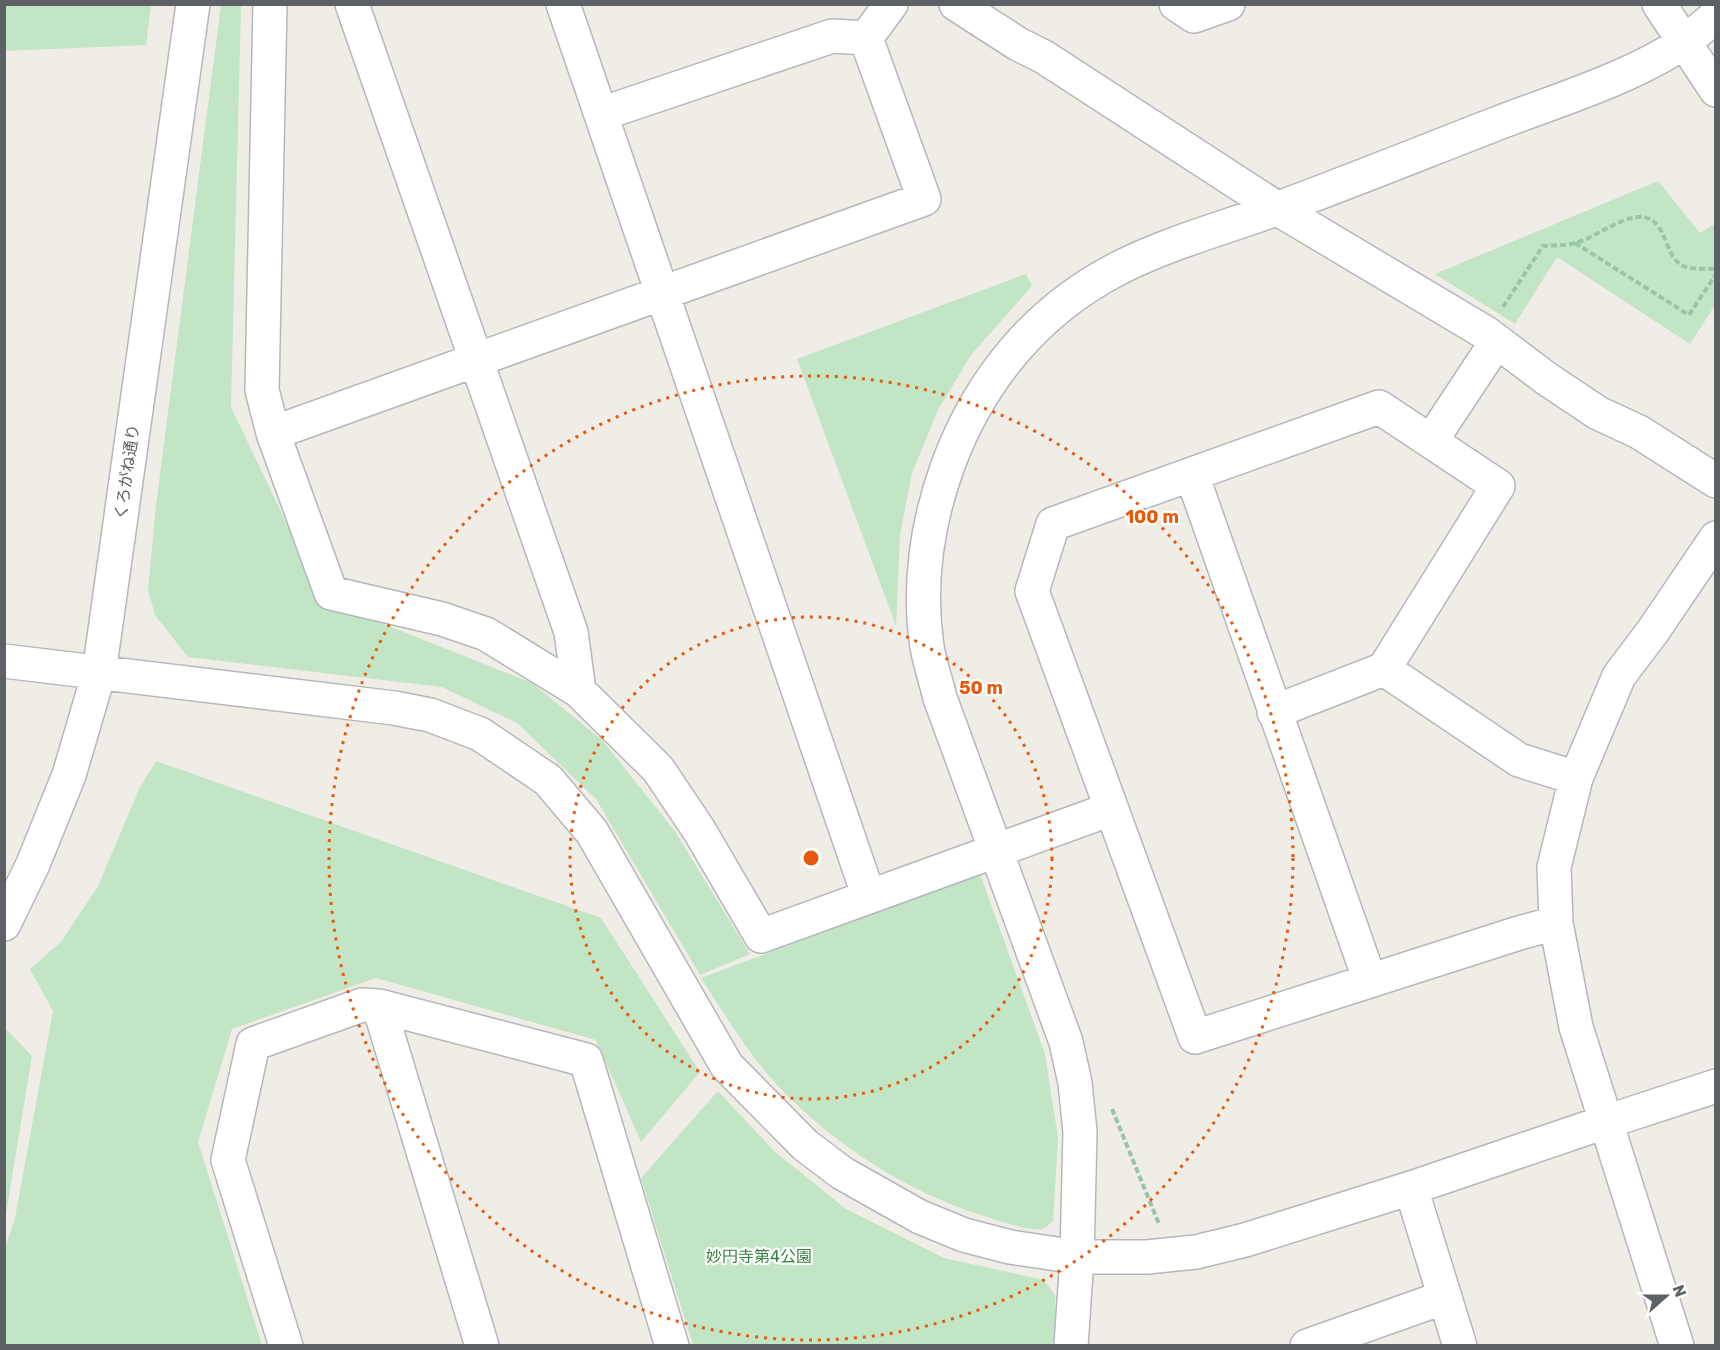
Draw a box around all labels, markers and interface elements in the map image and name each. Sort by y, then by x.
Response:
street label: くろがね通り [111,423,143,521]
text: 100 m [1125,506,1179,528]
text: 50 m [959,677,1003,699]
centre of rings [801,848,821,868]
park label: 妙円寺第4公園 [706,1247,812,1266]
north arrow [1636,1266,1696,1326]
text: N [1669,1282,1690,1300]

